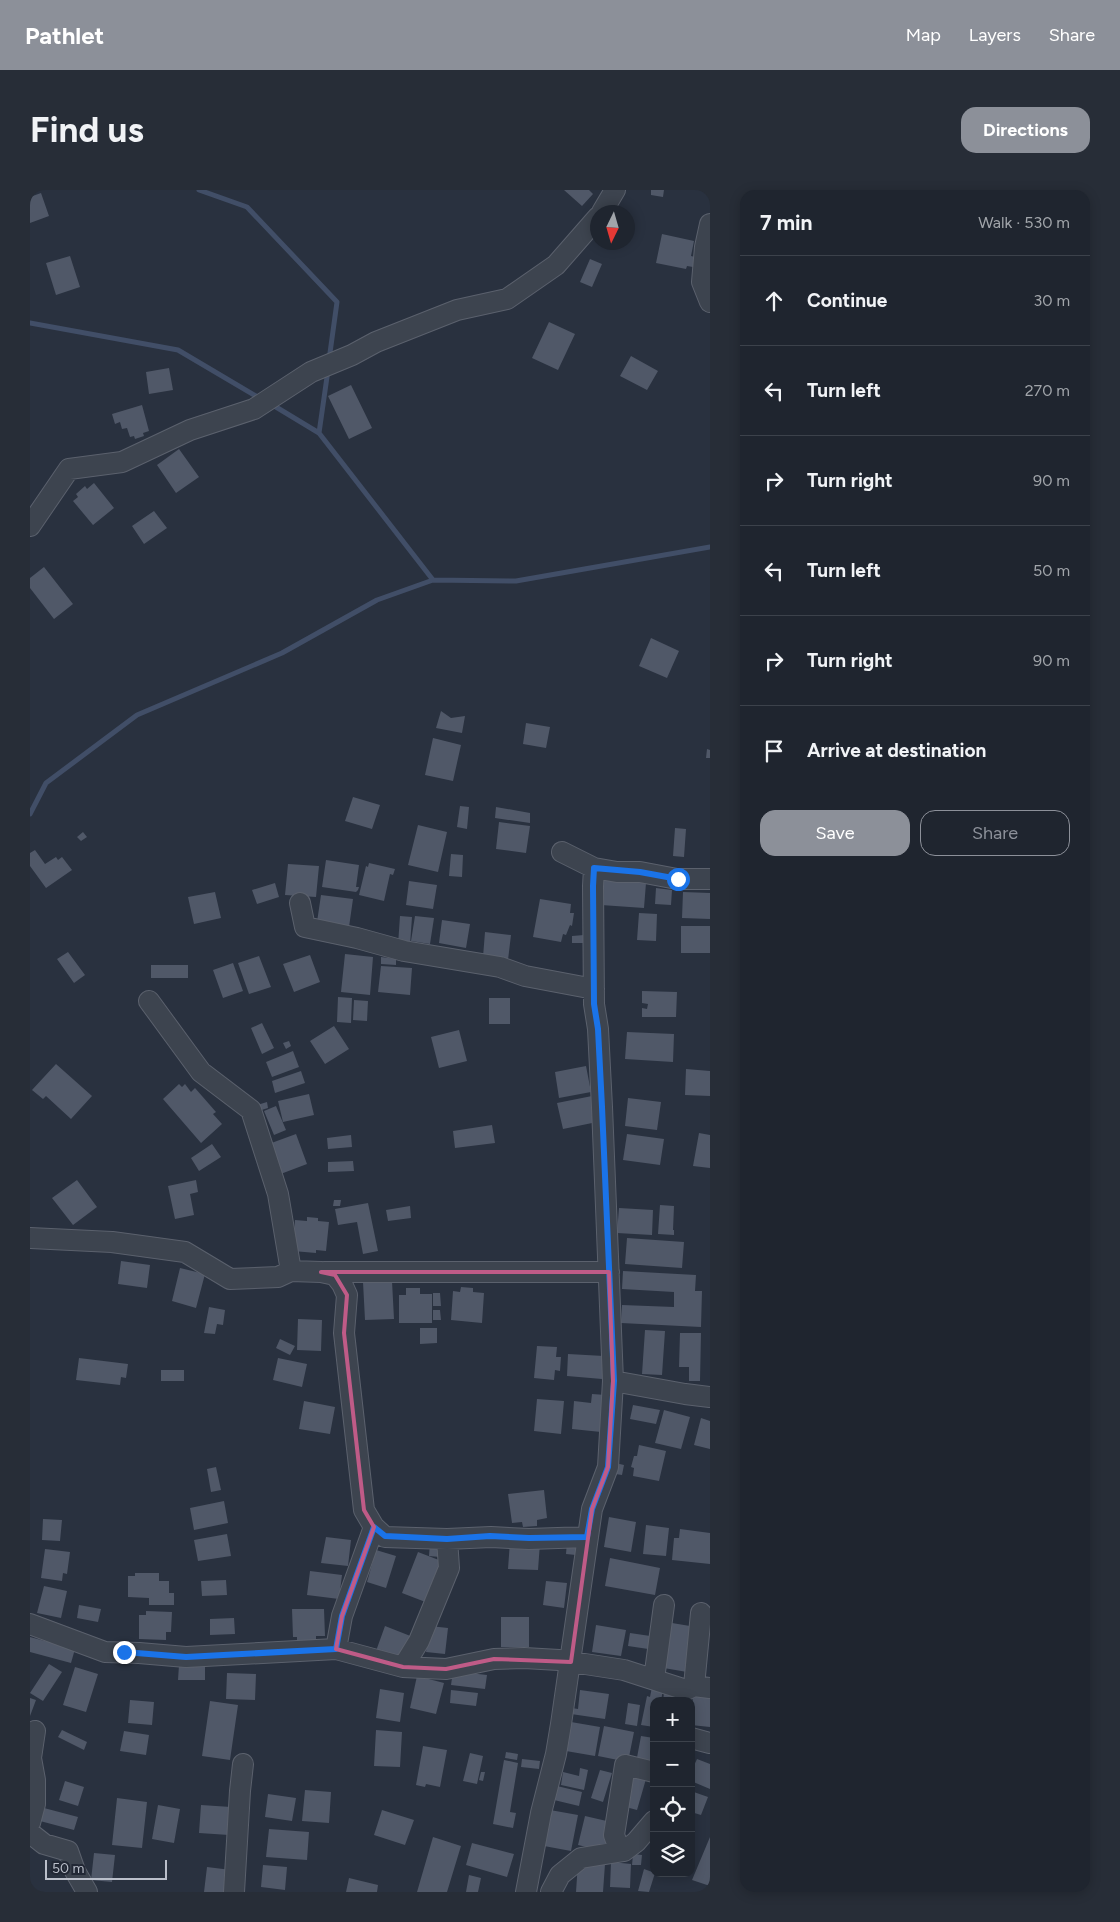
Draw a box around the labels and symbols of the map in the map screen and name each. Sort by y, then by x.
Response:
north arrow [590,205,635,250]
route start [667,868,690,891]
route end [113,1641,136,1664]
scale bar [45,1857,168,1880]

